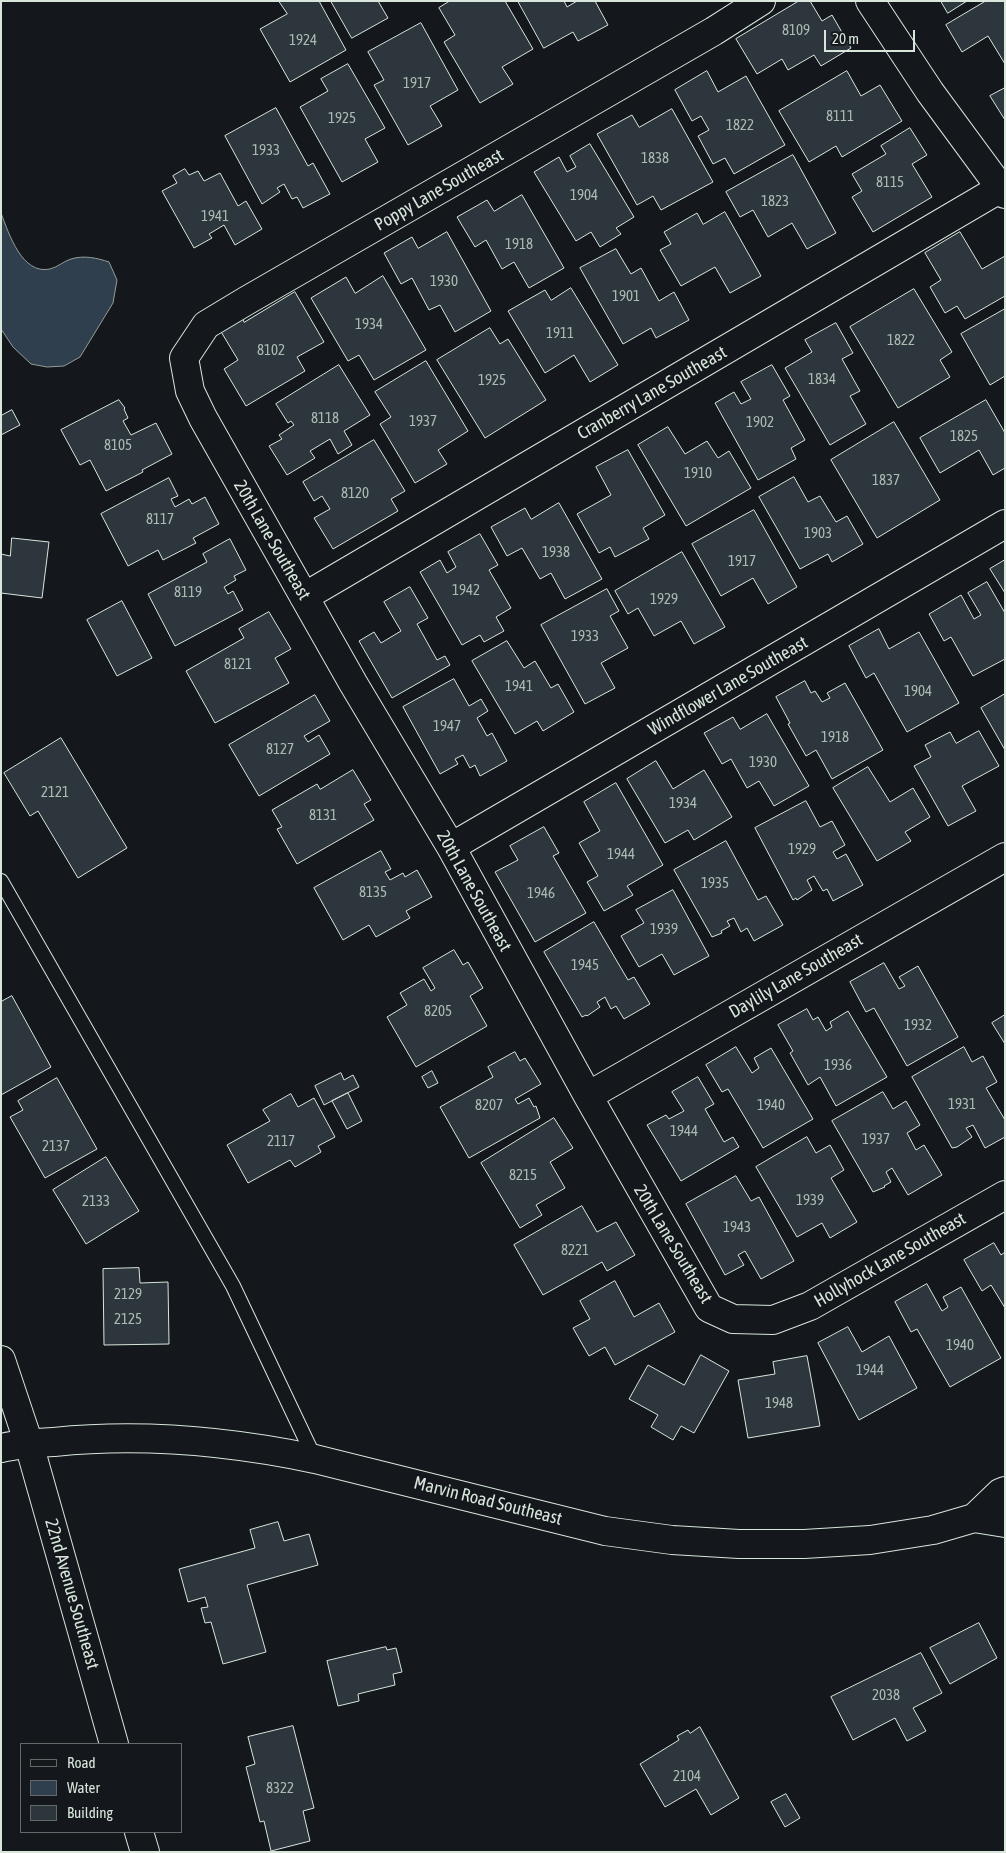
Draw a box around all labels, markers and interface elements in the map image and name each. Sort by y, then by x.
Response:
scale bar [826,20,917,52]
house number: 8109 [782,21,810,39]
text: 20 m [832,30,859,47]
house number: 1924 [289,31,317,49]
house number: 1917 [403,74,431,92]
house number: 8111 [826,107,854,125]
house number: 1925 [328,109,356,127]
house number: 1822 [726,116,754,134]
house number: 1933 [252,141,280,159]
street label: Poppy Lane Southeast [371,144,507,236]
house number: 1838 [641,149,669,167]
house number: 8115 [876,173,904,191]
house number: 1904 [570,186,598,204]
house number: 1823 [761,192,789,210]
house number: 1941 [201,207,229,225]
house number: 1918 [505,235,533,253]
house number: 1930 [430,272,458,290]
house number: 1901 [612,287,640,305]
house number: 1934 [355,315,383,333]
house number: 1911 [546,324,574,342]
house number: 1822 [887,331,915,349]
house number: 8102 [257,341,285,359]
street label: Cranberry Lane Southeast [574,341,730,445]
house number: 1834 [808,370,836,388]
house number: 1925 [478,371,506,389]
house number: 8118 [311,409,339,427]
house number: 1937 [409,412,437,430]
house number: 1902 [746,413,774,431]
house number: 1825 [950,427,978,445]
house number: 8105 [104,436,132,454]
house number: 1910 [684,464,712,482]
house number: 1837 [872,471,900,489]
street label: 20th Lane Southeast [229,476,315,604]
house number: 8120 [341,484,369,502]
house number: 8117 [146,510,174,528]
house number: 1903 [804,524,832,542]
house number: 1938 [542,543,570,561]
house number: 1917 [728,552,756,570]
house number: 1942 [452,581,480,599]
house number: 8119 [174,583,202,601]
house number: 1929 [650,590,678,608]
house number: 1933 [571,627,599,645]
street label: Windflower Lane Southeast [645,632,811,740]
house number: 8121 [224,655,252,673]
house number: 1941 [505,677,533,695]
house number: 1904 [904,682,932,700]
house number: 1947 [433,717,461,735]
house number: 1918 [821,728,849,746]
house number: 8127 [266,740,294,758]
house number: 1930 [749,753,777,771]
house number: 2121 [41,783,69,801]
house number: 1934 [669,794,697,812]
house number: 8131 [309,806,337,824]
street label: 20th Lane Southeast [432,827,516,955]
house number: 1929 [788,840,816,858]
house number: 1944 [607,845,635,863]
house number: 1935 [701,874,729,892]
house number: 8135 [359,883,387,901]
house number: 1946 [527,884,555,902]
house number: 1939 [650,920,678,938]
street label: Daylily Lane Southeast [725,929,867,1023]
house number: 1945 [571,956,599,974]
house number: 8205 [424,1002,452,1020]
house number: 1932 [904,1016,932,1034]
house number: 1936 [824,1056,852,1074]
house number: 1931 [948,1095,976,1113]
house number: 8207 [475,1096,503,1114]
house number: 1940 [757,1096,785,1114]
house number: 1944 [670,1122,698,1140]
house number: 1937 [862,1130,890,1148]
house number: 2117 [267,1132,295,1150]
house number: 2137 [42,1137,70,1155]
house number: 8215 [509,1166,537,1184]
street label: 20th Lane Southeast [629,1181,717,1307]
house number: 1939 [796,1191,824,1209]
house number: 2133 [82,1192,110,1210]
street label: Hollyhock Lane Southeast [810,1208,970,1312]
house number: 1943 [723,1218,751,1236]
house number: 8221 [561,1241,589,1259]
house number: 2129 [114,1285,142,1303]
house number: 2125 [114,1310,142,1328]
house number: 1940 [946,1336,974,1354]
house number: 1944 [856,1361,884,1379]
house number: 1948 [765,1394,793,1412]
street label: Marvin Road Southeast [412,1472,564,1530]
street label: 22nd Avenue Southeast [40,1516,104,1672]
house number: 2038 [872,1686,900,1704]
legend [20,1743,182,1833]
text: Road [67,1754,96,1771]
house number: 2104 [673,1767,701,1785]
text: Water [67,1779,100,1796]
house number: 8322 [266,1779,294,1797]
text: Building [67,1804,113,1821]

